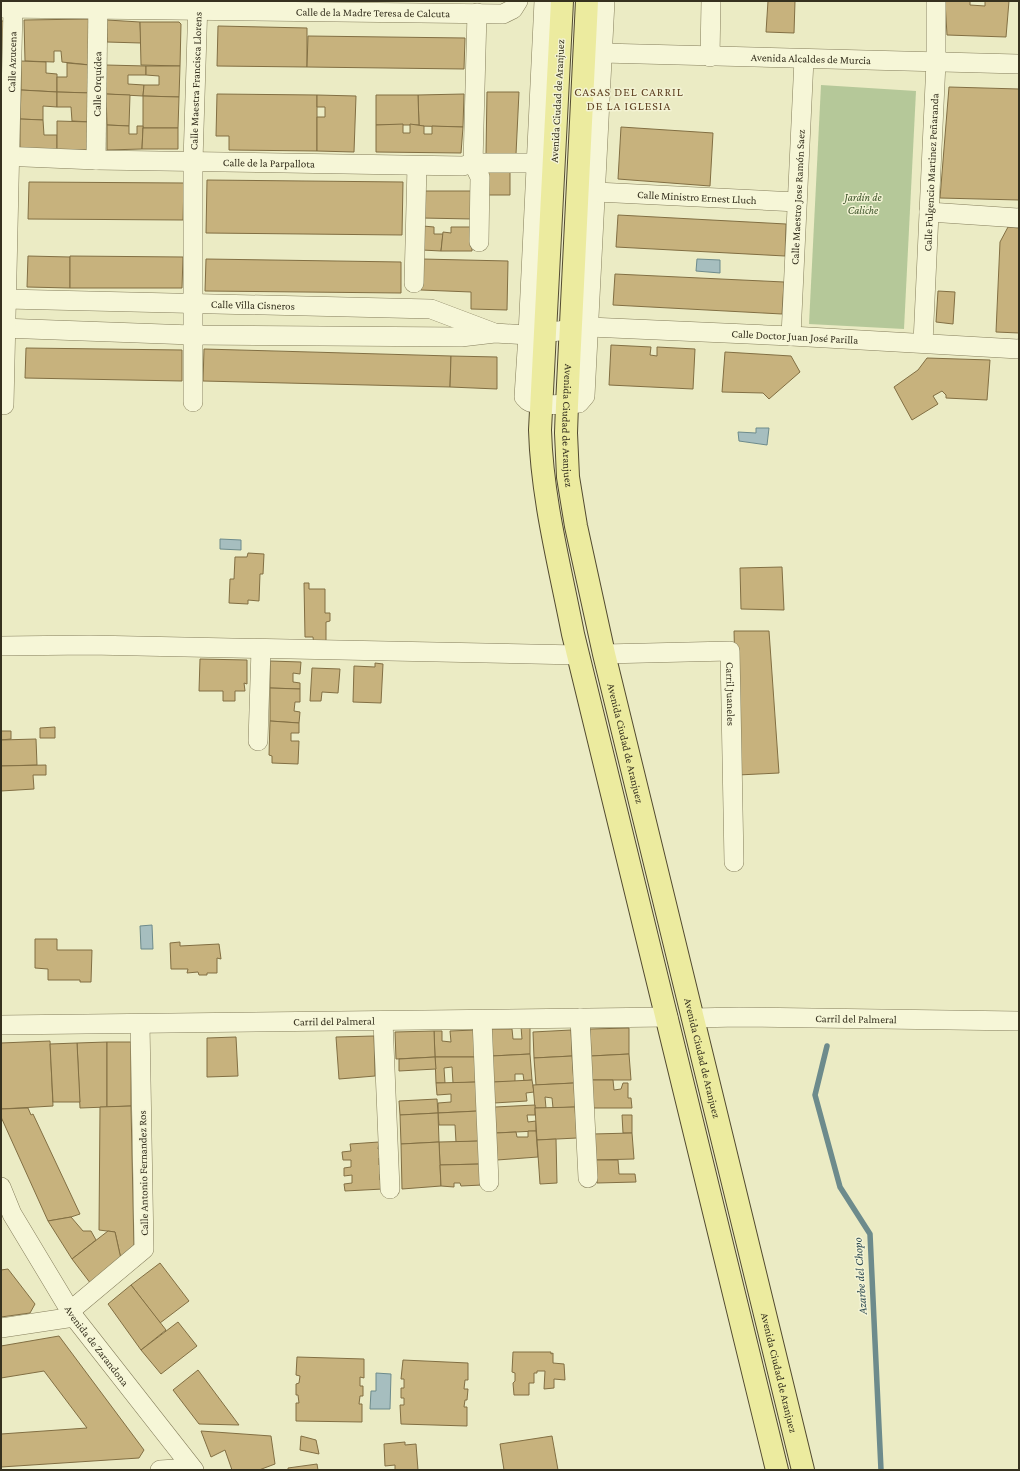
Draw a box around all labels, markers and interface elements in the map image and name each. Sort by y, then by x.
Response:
street label: Calle de la Madre Teresa de Calcuta [296,6,450,19]
street label: Calle Maestra Francisca Llorens [187,12,204,150]
street label: Calle Azucena [5,31,18,93]
street label: Avenida Ciudad de Aranjuez [548,39,567,163]
street label: Calle Orquídea [91,51,104,117]
street label: Avenida Alcaldes de Murcia [751,51,871,66]
district label: CASAS DEL CARRIL DE LA IGLESIA [574,85,684,113]
street label: Calle Fulgencio Martinez Peñaranda [921,93,941,251]
street label: Calle Maestro Jose Ramón Saez [788,129,807,265]
street label: Calle de la Parpallota [223,156,315,170]
street label: Calle Ministro Ernest Lluch [637,188,757,206]
park label: Jardín de Caliche [842,191,882,216]
street label: Calle Villa Cisneros [211,298,295,312]
street label: Calle Doctor Juan José Parilla [731,327,859,346]
street label: Avenida Ciudad de Aranjuez [560,364,576,488]
street label: Carril Juaneles [724,662,737,726]
street label: Avenida Ciudad de Aranjuez [605,682,646,805]
street label: Avenida Ciudad de Aranjuez [682,997,723,1120]
street label: Carril del Palmeral [815,1012,897,1025]
street label: Carril del Palmeral [293,1015,375,1027]
street label: Calle Antonio Fernandez Ros [136,1110,150,1236]
water label: Azarbe del Chopo [850,1237,870,1316]
street label: Avenida de Zarandona [62,1303,132,1388]
street label: Avenida Ciudad de Aranjuez [759,1311,800,1434]

